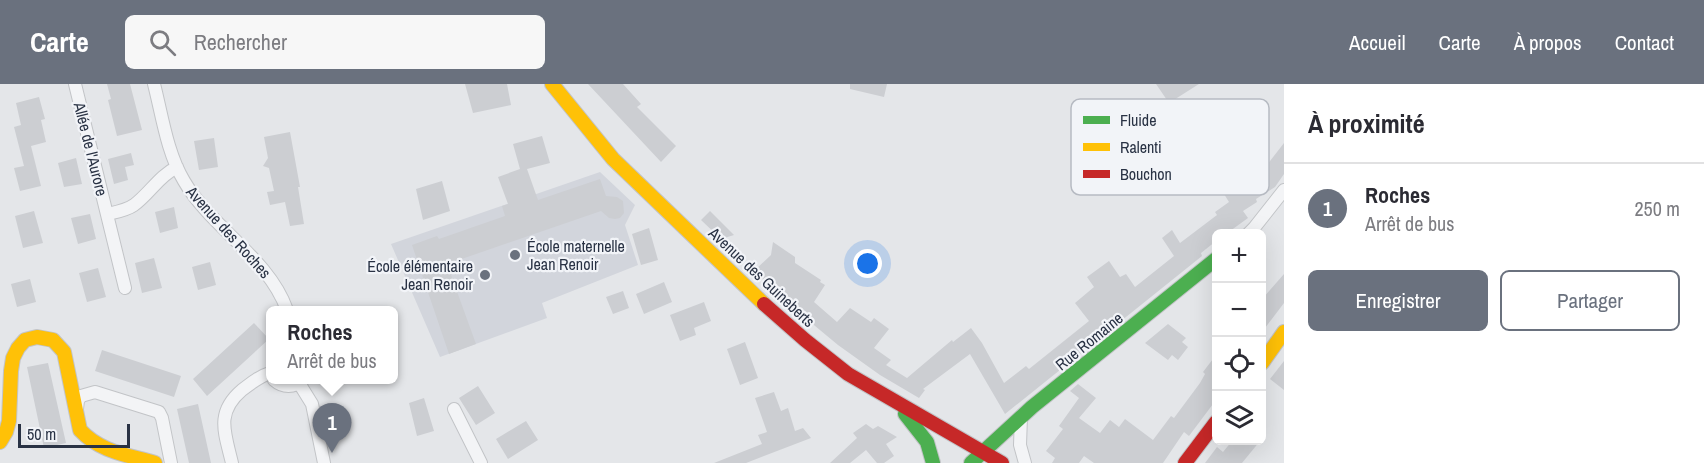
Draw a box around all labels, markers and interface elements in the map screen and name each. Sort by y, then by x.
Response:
search box [125,15,545,69]
text: Carte [30,23,89,61]
icon: search [146,26,179,59]
text: Rechercher [194,27,287,57]
text: Accueil [1349,28,1406,57]
text: Carte [1439,28,1481,57]
text: À propos [1514,28,1582,57]
text: Contact [1615,28,1674,57]
street label: Allée de l'Aurore [68,99,113,198]
legend [1071,99,1269,195]
text: À proximité [1308,106,1425,141]
text: Fluide [1120,109,1156,131]
text: Ralenti [1120,136,1162,158]
text: Bouchon [1120,163,1172,185]
street label: Avenue des Roches [181,180,276,283]
text: Roches [1365,180,1430,210]
text: 1 [1323,195,1332,222]
text: 250 m [1634,195,1680,222]
text: Arrêt de bus [1365,210,1454,237]
street label: Avenue des Guineberts [703,221,820,332]
map controls [1212,229,1266,445]
button: + [1212,229,1266,283]
place label: École maternelle Jean Renoir [527,235,625,275]
marker: École maternelle Jean Renoir [508,248,522,262]
your location [853,249,882,278]
place label: École élémentaire Jean Renoir [367,255,474,295]
marker: École élémentaire Jean Renoir [478,268,492,282]
button: Enregistrer [1308,270,1488,331]
button: Partager [1500,270,1680,331]
button: − [1212,283,1266,337]
popup [266,306,398,384]
street label: Rue Romaine [1051,307,1127,375]
text: Roches [287,317,353,347]
button: locate [1212,337,1266,391]
text: Arrêt de bus [287,347,377,374]
button: layers [1212,391,1266,445]
pin: 1 [312,404,352,453]
scale bar [18,421,130,448]
text: 50 m [27,423,56,445]

